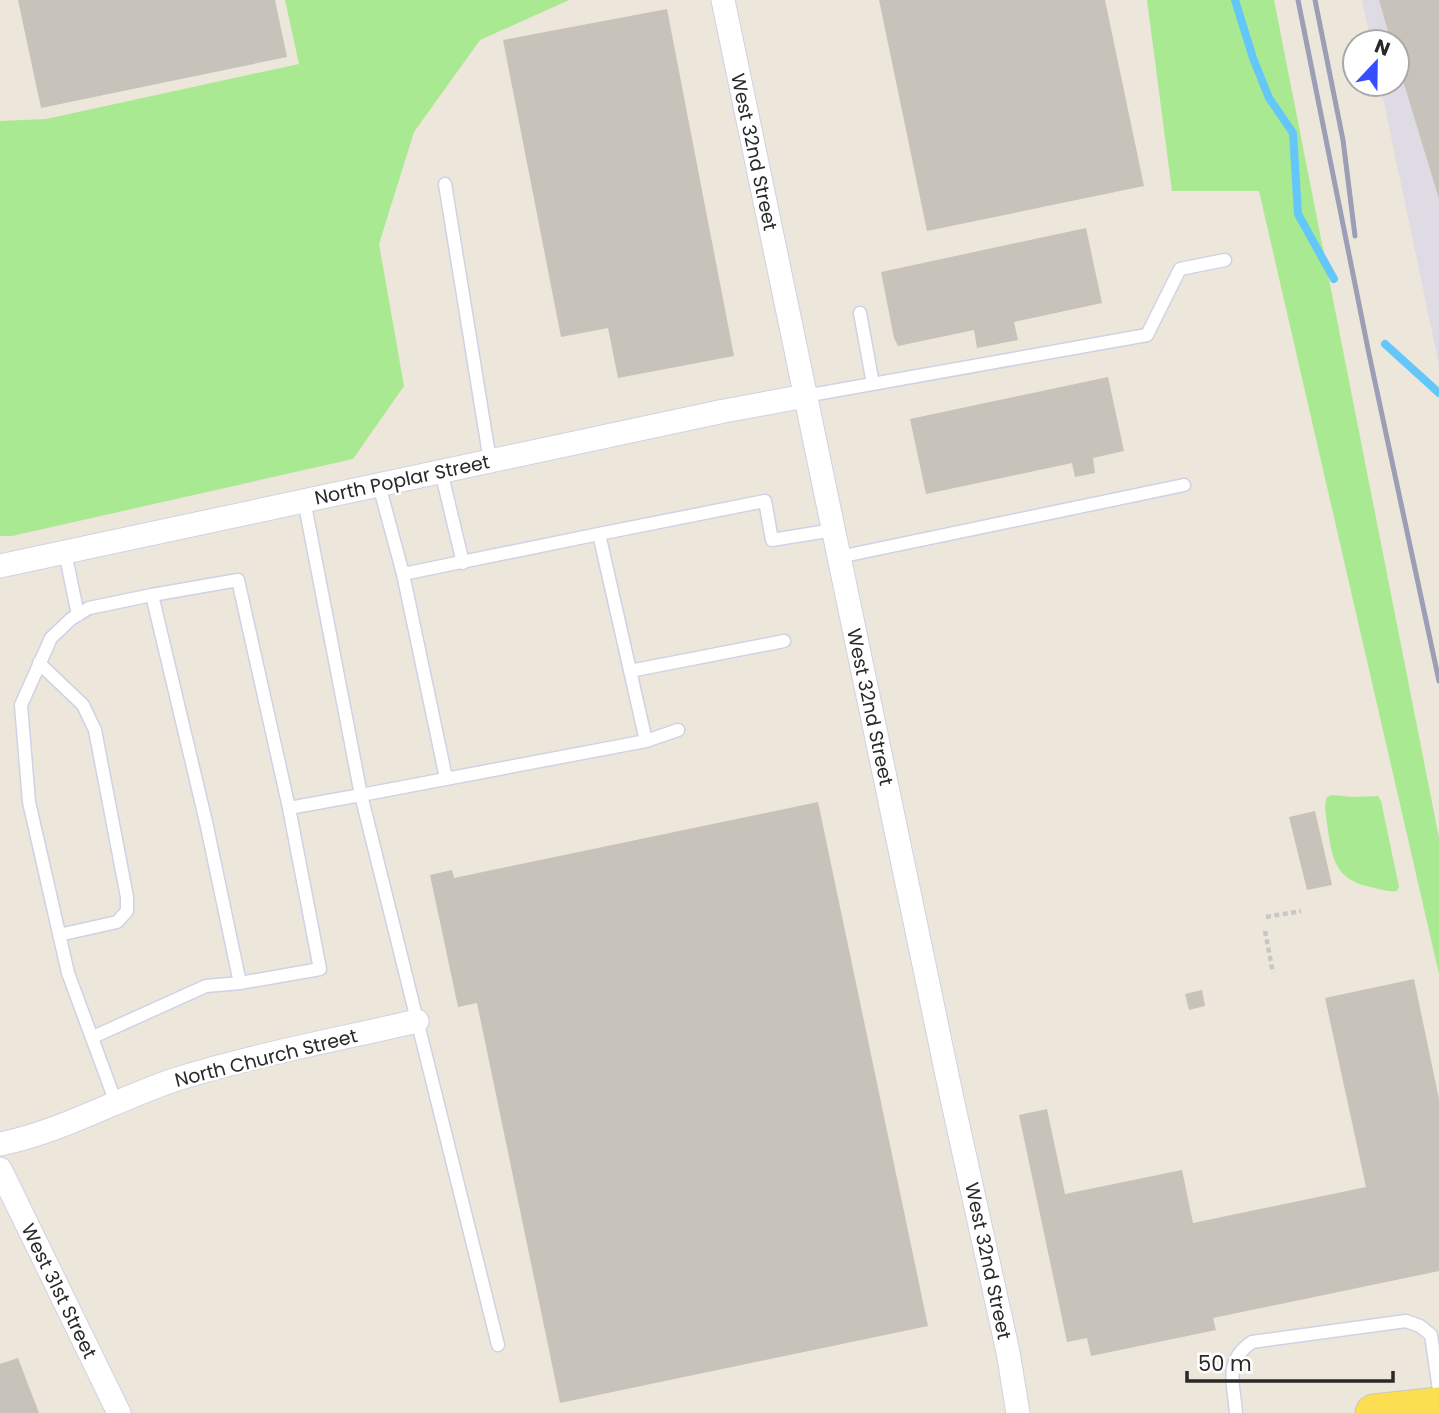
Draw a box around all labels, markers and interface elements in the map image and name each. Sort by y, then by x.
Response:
north arrow [1341,28,1411,98]
text: N [1370,33,1394,63]
street label: West 32nd Street [724,71,784,233]
street label: North Poplar Street [312,448,492,512]
street label: West 32nd Street [840,626,900,788]
street label: North Church Street [172,1022,360,1094]
street label: West 32nd Street [958,1180,1018,1342]
street label: West 31st Street [15,1219,103,1363]
scale bar [1187,1340,1394,1384]
text: 50 m [1198,1349,1252,1378]

